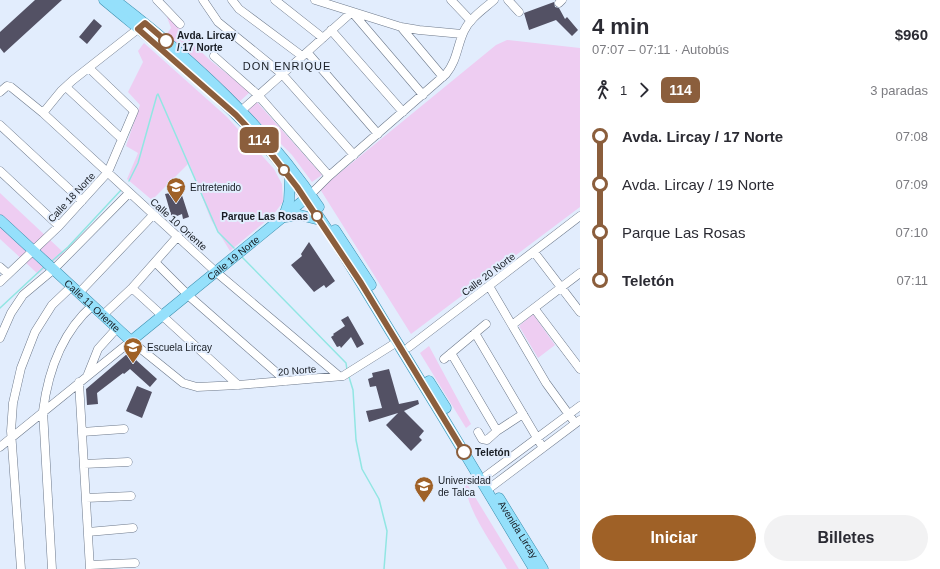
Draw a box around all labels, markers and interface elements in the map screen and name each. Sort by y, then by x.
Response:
text: 4 min [592,14,649,39]
text: $960 [895,26,928,43]
place label: Avda. Lircay / 17 Norte [177,30,237,53]
marker: Avda. Lircay / 17 Norte [158,33,174,49]
text: 07:07 – 07:11 · Autobús [592,42,729,57]
district label: DON ENRIQUE [243,60,331,72]
icon: walk [592,79,614,101]
icon: forward [633,79,655,101]
text: 114 [669,82,692,98]
text: 1 [620,83,627,98]
text: 3 paradas [870,83,928,98]
line badge: 114 [236,127,282,153]
text: Avda. Lircay / 17 Norte [622,128,783,145]
text: 07:08 [895,129,928,144]
text: 114 [248,132,270,148]
unlabelled marker [278,164,290,176]
street label: Calle 18 Norte [46,170,97,224]
school or university icon: Entretenido [165,176,187,204]
text: Avda. Lircay / 19 Norte [622,176,774,193]
text: 07:09 [895,177,928,192]
place label: Entretenido [190,182,242,193]
street label: Calle 10 Oriente [148,196,210,253]
marker: Parque Las Rosas [311,210,323,222]
place label: Parque Las Rosas [221,211,308,222]
text: Parque Las Rosas [622,224,745,241]
text: 07:10 [895,225,928,240]
street label: Calle 19 Norte [205,233,262,283]
street label: Calle 20 Norte [459,251,517,298]
text: Teletón [622,272,674,289]
text: 07:11 [896,273,928,288]
street label: Calle 11 Oriente [62,278,123,334]
school or university icon: Escuela Lircay [122,336,144,364]
place label: Escuela Lircay [147,342,212,353]
street label: 20 Norte [277,363,317,378]
marker: Teletón [456,444,472,460]
place label: Teletón [475,447,510,458]
school or university icon: Universidad de Talca [413,475,435,503]
place label: Universidad de Talca [438,475,491,498]
street label: Avenida Lircay [496,499,540,560]
button: Iniciar [592,515,756,561]
button: Billetes [764,515,928,561]

